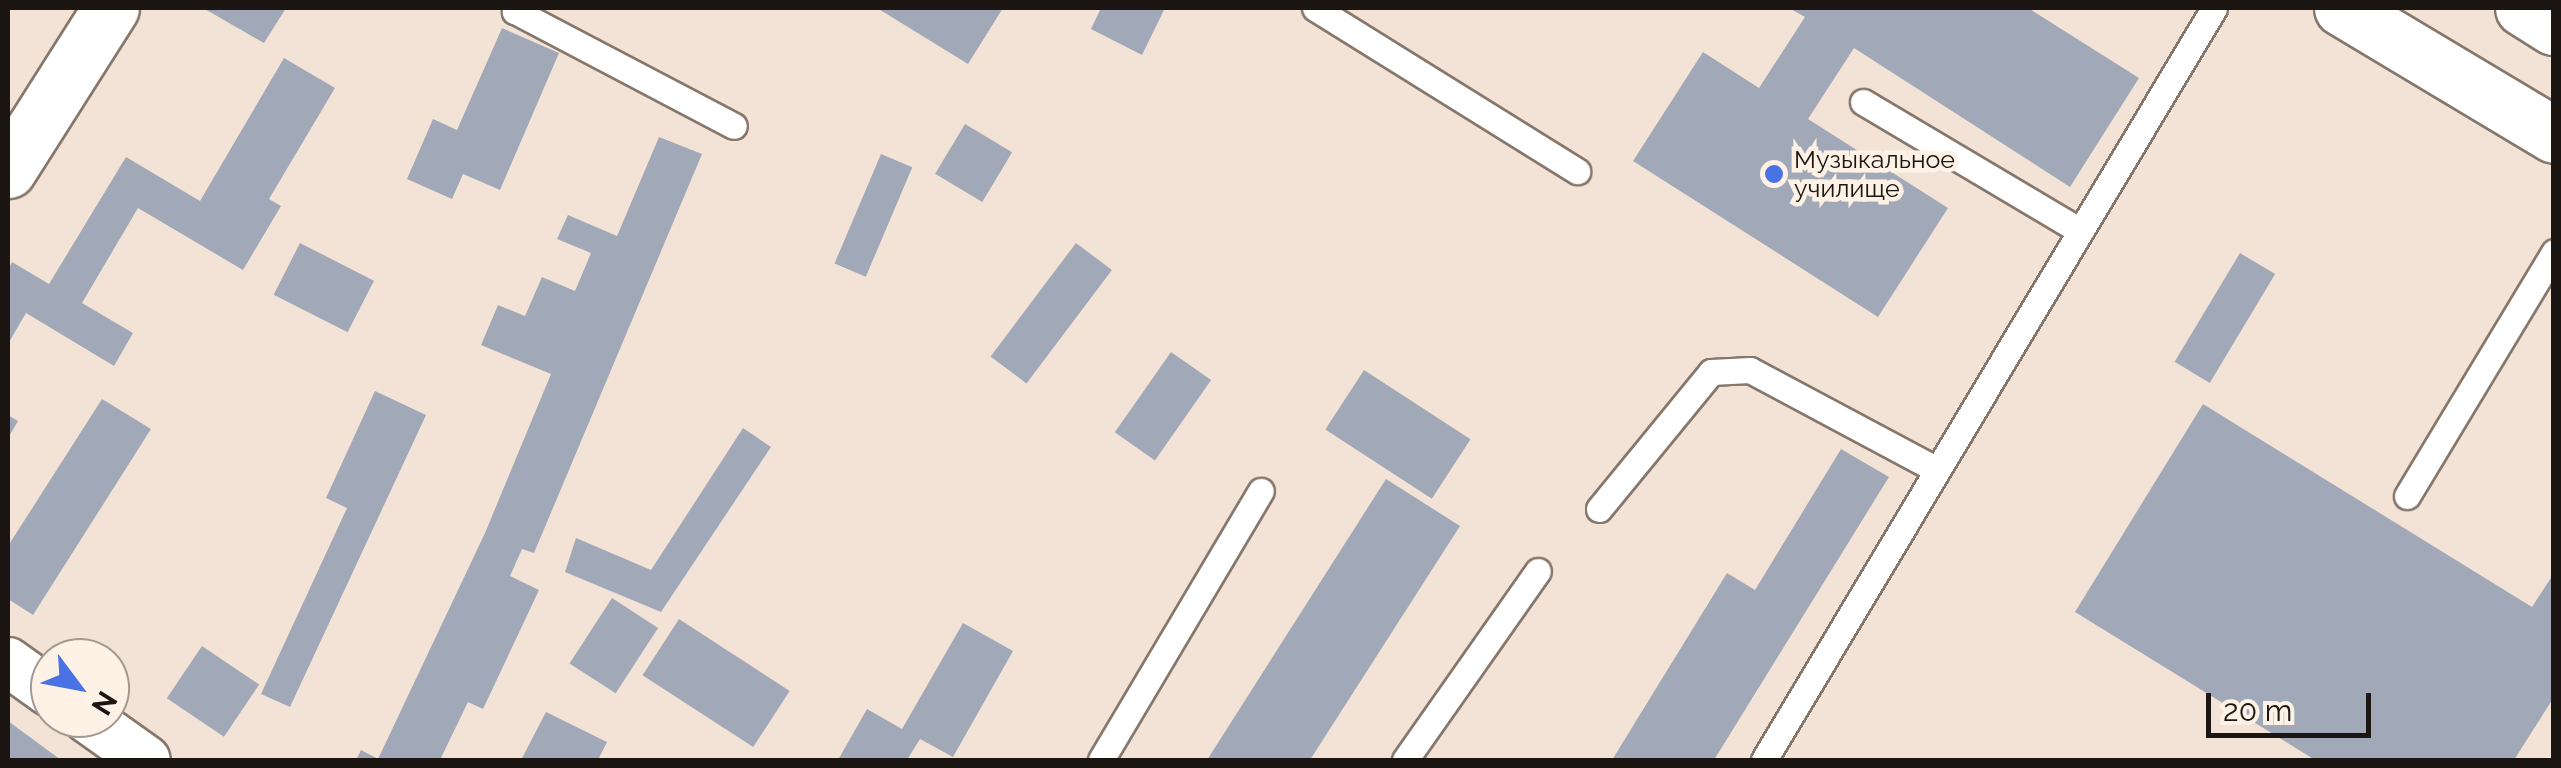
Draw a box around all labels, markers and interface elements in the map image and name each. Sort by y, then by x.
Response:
place label: Музыкальное училище [1794,145,1955,204]
marker: Музыкальное училище [1763,163,1785,185]
north arrow [30,638,130,738]
scale bar [2211,673,2376,735]
text: N [85,685,124,721]
text: 20 m [2223,693,2292,728]

